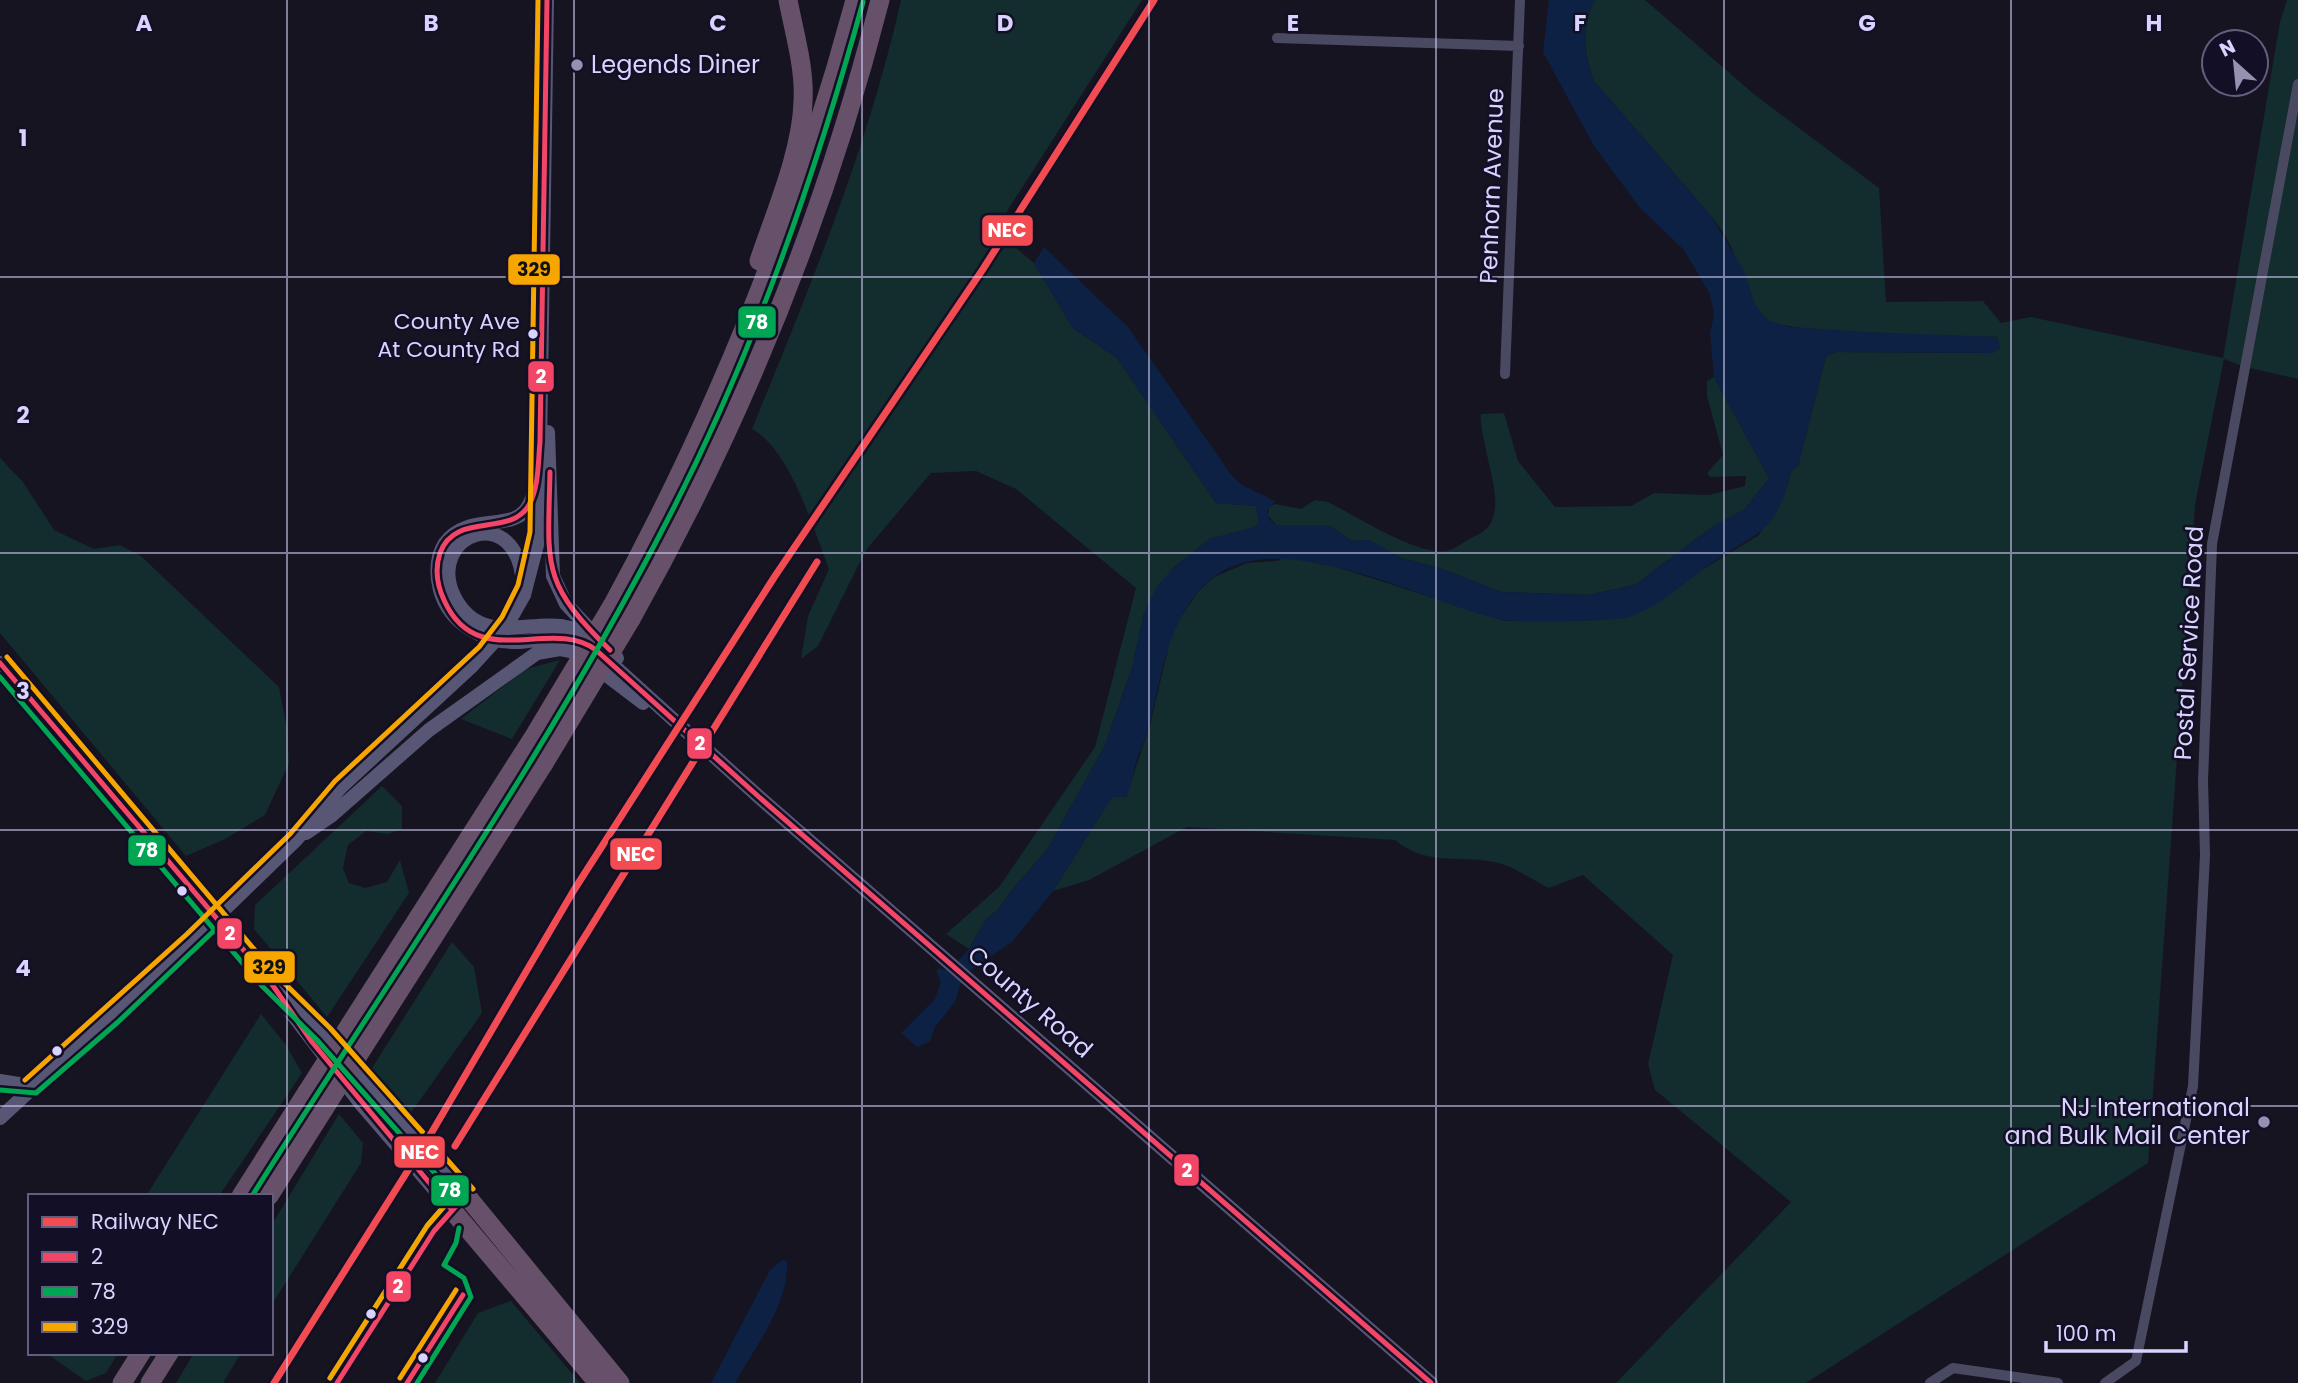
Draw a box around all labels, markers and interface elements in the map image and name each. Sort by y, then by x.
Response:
text: A [136,7,153,39]
text: B [423,7,439,39]
text: C [709,7,727,39]
text: D [997,7,1013,39]
text: E [1287,7,1299,39]
text: F [1574,7,1586,39]
text: G [1858,7,1876,39]
text: H [2146,7,2162,39]
north arrow [2200,28,2270,98]
text: N [2215,33,2240,64]
place label: Legends Diner [591,48,760,81]
marker: Legends Diner [569,57,585,73]
street label: Penhorn Avenue [1472,88,1511,284]
text: 1 [19,122,27,154]
line badge: NEC [981,214,1034,247]
text: NEC [987,217,1027,244]
line badge: 329 [507,253,561,286]
text: 329 [517,256,551,283]
line badge: 78 [737,305,777,339]
place label: County Ave At County Rd [378,306,520,365]
text: 78 [746,309,768,336]
marker: County Ave At County Rd [526,327,540,341]
line badge: 2 [527,360,555,393]
text: 2 [536,363,547,390]
text: 2 [16,399,30,431]
street label: Postal Service Road [2166,525,2211,761]
text: 3 [16,675,30,707]
line badge: 2 [686,727,713,760]
text: 2 [695,730,706,757]
line badge: 78 [127,834,167,867]
text: 78 [136,837,158,864]
line badge: NEC [609,837,663,871]
text: NEC [616,841,656,868]
unlabelled marker [175,884,189,898]
line badge: 2 [216,917,243,950]
text: 2 [225,920,236,947]
street label: County Road [961,938,1100,1065]
line badge: 329 [243,950,296,984]
text: 4 [15,952,31,984]
text: 329 [252,954,286,981]
unlabelled marker [50,1044,64,1058]
place label: NJ International and Bulk Mail Center [2005,1091,2250,1152]
marker: NJ International and Bulk Mail Center [2256,1114,2272,1130]
line badge: NEC [393,1135,446,1169]
text: NEC [400,1139,440,1166]
line badge: 2 [1173,1153,1200,1187]
text: 2 [1182,1157,1193,1184]
line badge: 78 [430,1174,470,1207]
text: 78 [439,1177,461,1204]
legend [28,1194,273,1355]
text: Railway NEC [91,1207,219,1236]
text: 2 [91,1242,103,1271]
line badge: 2 [385,1270,412,1303]
text: 2 [393,1273,404,1300]
text: 78 [91,1277,116,1306]
unlabelled marker [364,1307,378,1321]
scale bar [2046,1310,2186,1354]
text: 329 [91,1312,129,1341]
text: 100 m [2056,1319,2116,1348]
unlabelled marker [416,1351,430,1365]

